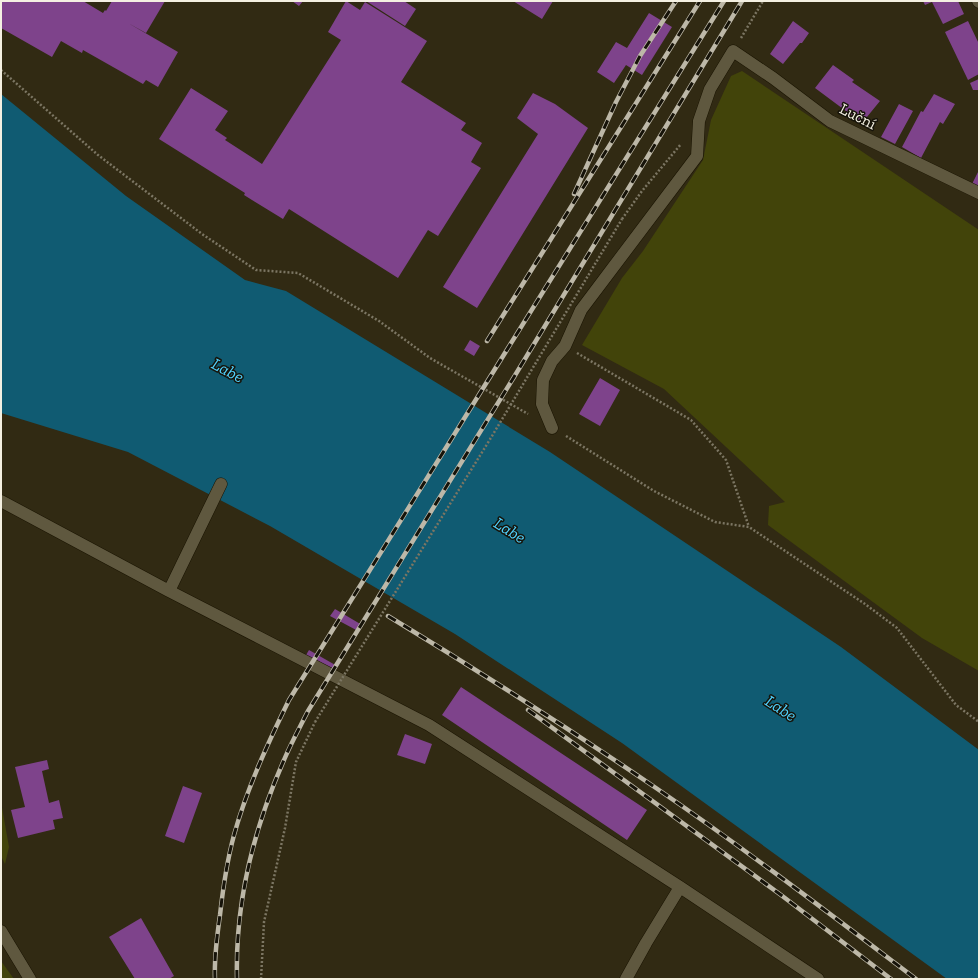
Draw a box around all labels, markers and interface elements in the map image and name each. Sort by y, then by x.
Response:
street label: Luční [836,99,880,133]
water label: Labe [208,353,248,387]
water label: Labe [490,513,530,547]
water label: Labe [761,690,801,726]

